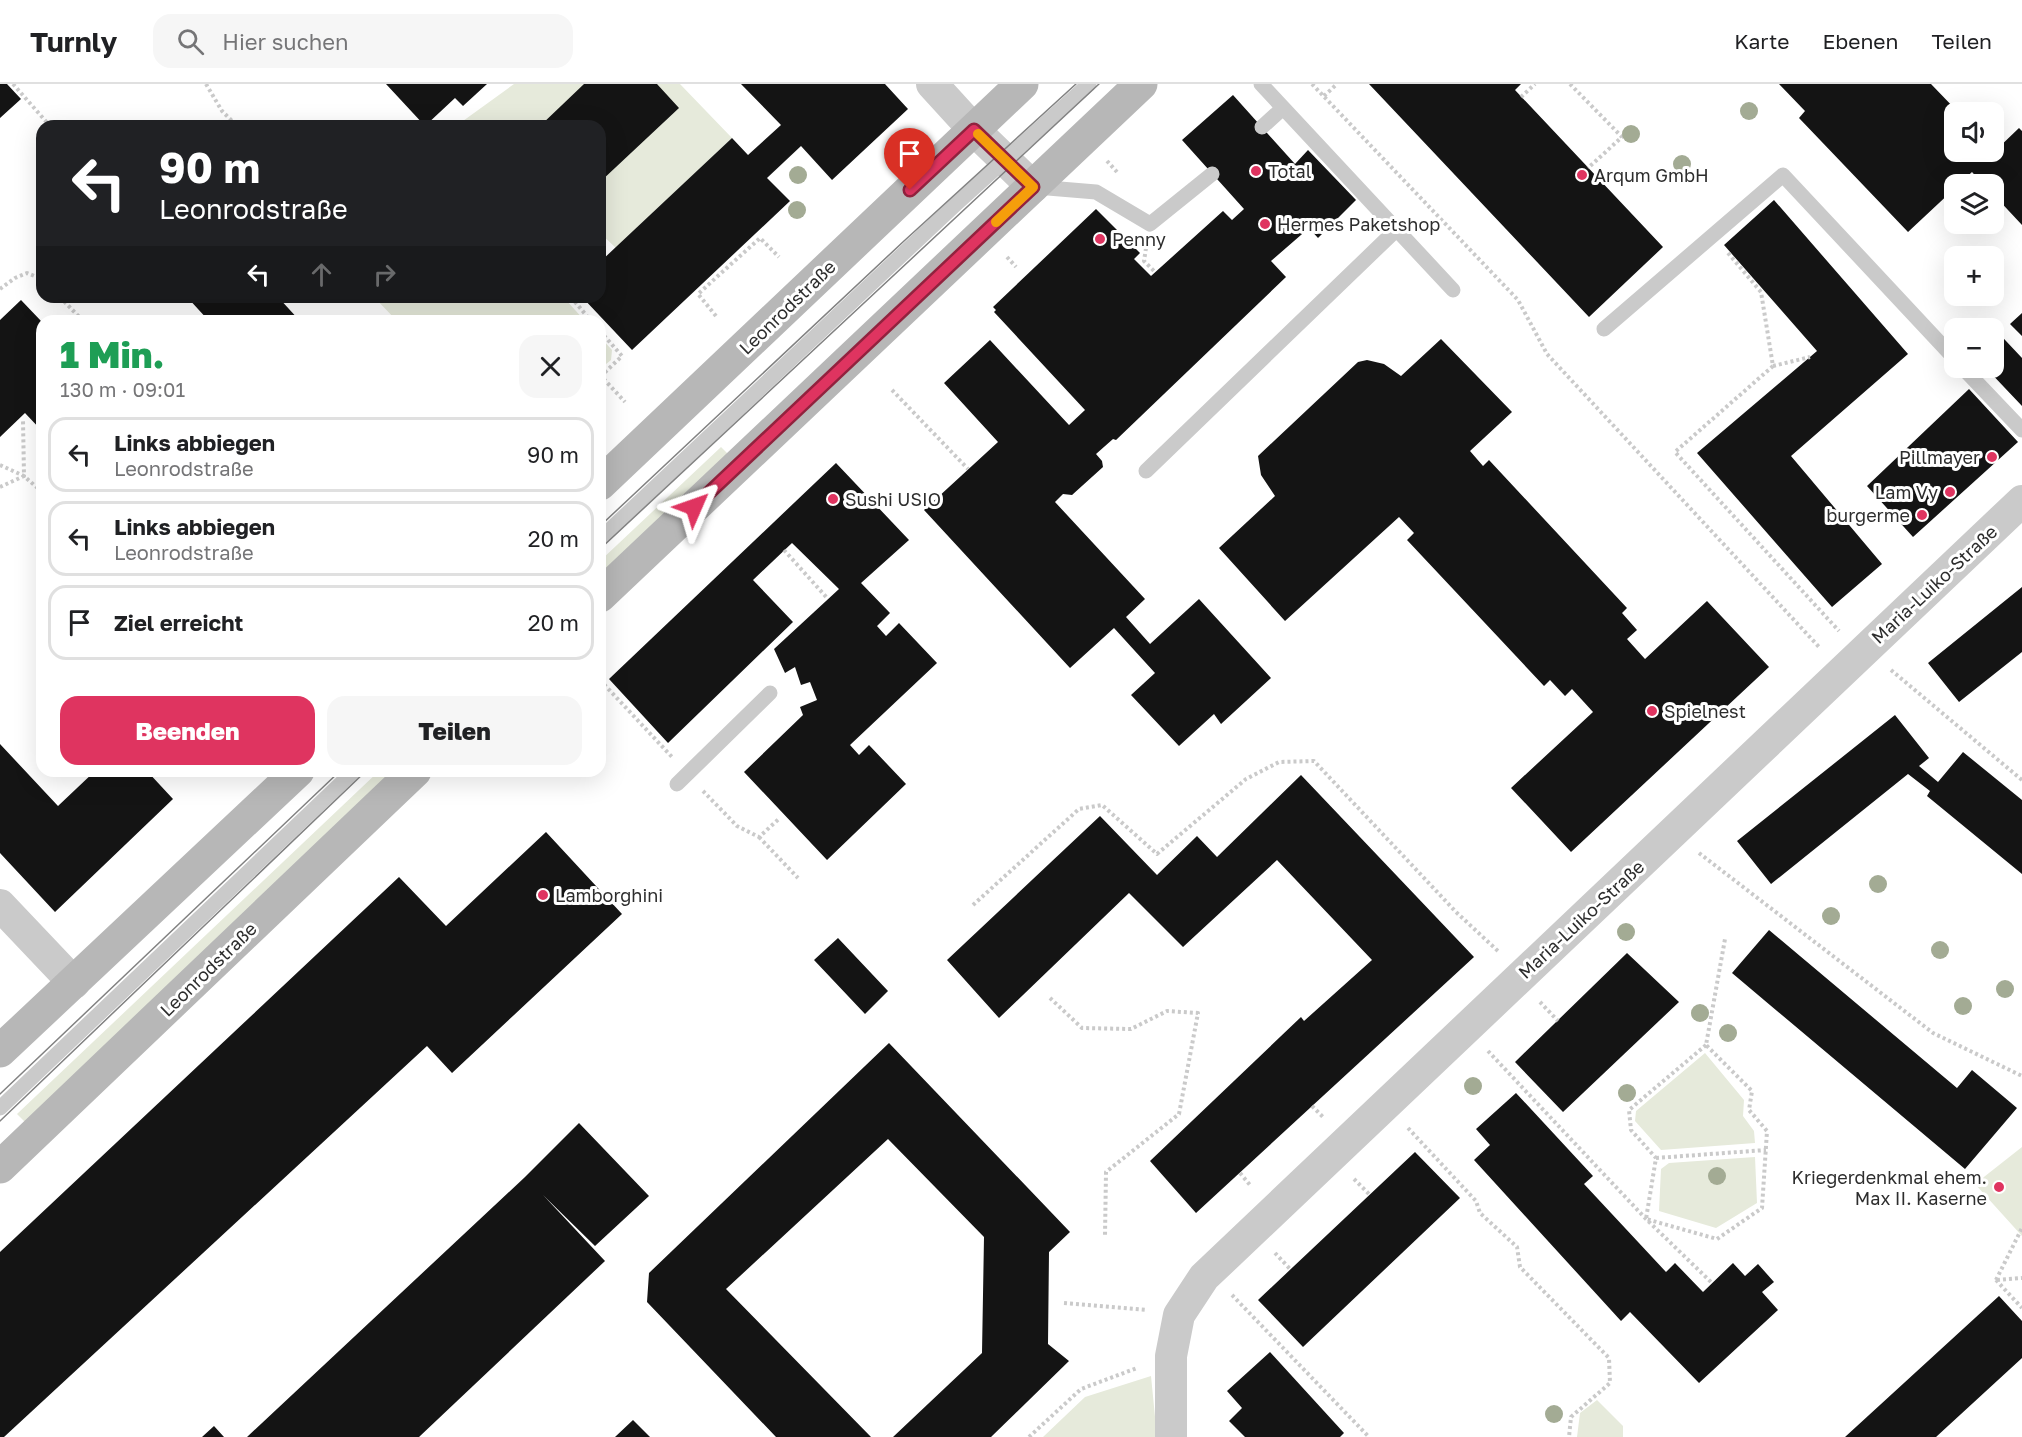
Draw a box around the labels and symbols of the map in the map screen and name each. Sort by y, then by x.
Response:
pin [884,128,935,190]
place label: Total [1268,160,1312,182]
marker: Total [1249,164,1263,178]
place label: Arqum GmbH [1594,164,1709,186]
marker: Arqum GmbH [1575,168,1589,182]
place label: Hermes Paketshop [1277,213,1440,235]
marker: Hermes Paketshop [1258,217,1272,231]
place label: Penny [1112,228,1166,250]
marker: Penny [1093,232,1107,246]
street label: Leonrodstraße [734,255,840,359]
place label: Pillmayer [1899,446,1980,468]
marker: Pillmayer [1985,450,1999,464]
position arrow [662,475,726,539]
place label: Lam Vy [1875,481,1938,503]
marker: Lam Vy [1943,485,1957,499]
place label: Sushi USIO [845,488,941,510]
marker: Sushi USIO [826,492,840,506]
place label: burgerme [1826,504,1910,526]
marker: burgerme [1915,508,1929,522]
street label: Maria-Luiko-Straße [1867,520,2001,648]
place label: Spielnest [1664,700,1746,722]
marker: Spielnest [1645,704,1659,718]
street label: Maria-Luiko-Straße [1514,855,1648,983]
place label: Lamborghini [555,884,663,906]
marker: Lamborghini [536,888,550,902]
street label: Leonrodstraße [155,917,261,1021]
place label: Kriegerdenkmal ehem. Max II. Kaserne [1792,1166,1987,1209]
marker: Kriegerdenkmal ehem. Max II. Kaserne [1992,1180,2006,1194]

